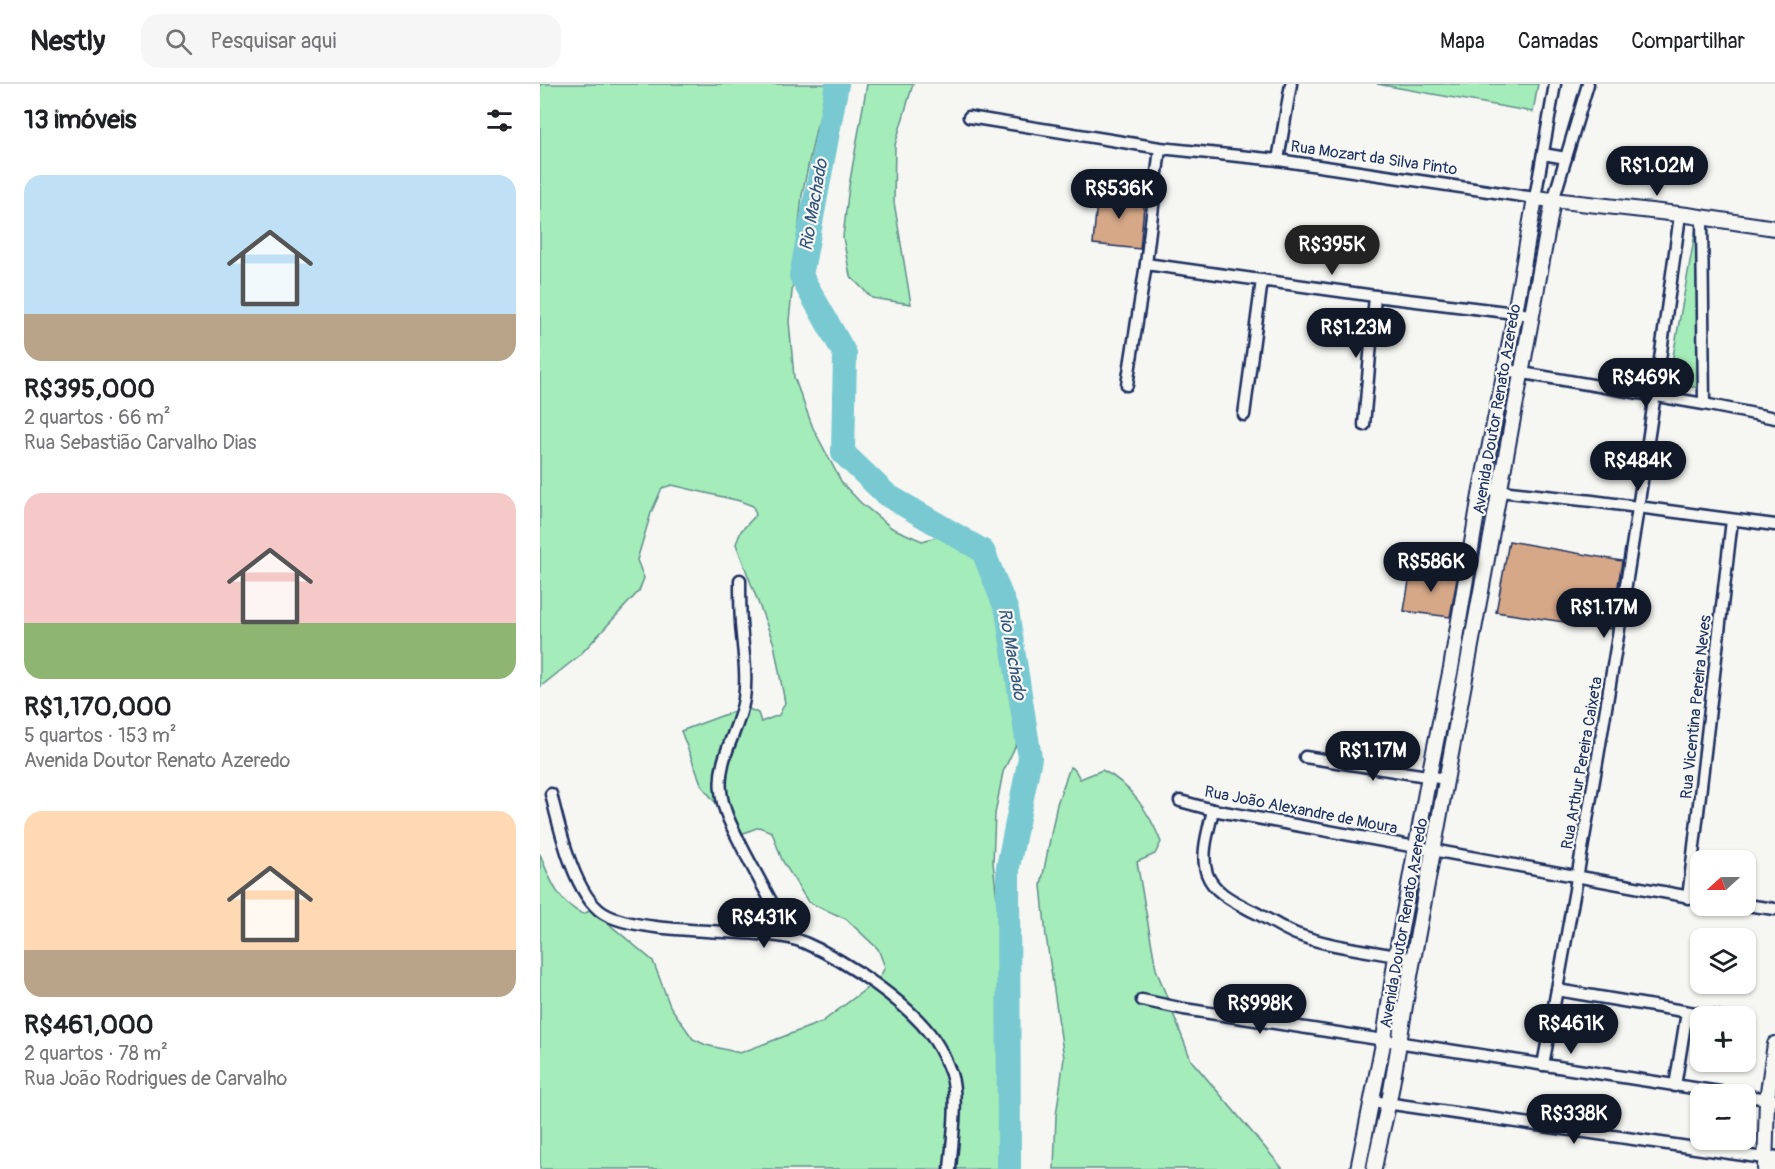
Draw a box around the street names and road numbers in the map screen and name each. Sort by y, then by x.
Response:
street label: Rua Mozart da Silva Pinto [1289,136,1459,180]
street label: Avenida Doutor Renato Azeredo [1469,302,1525,516]
street label: Rua Vicentina Pereira Neves [1676,614,1716,800]
street label: Rua Arthur Pereira Caixeta [1557,675,1607,851]
street label: Rua João Alexandre de Moura [1203,781,1399,839]
street label: Avenida Doutor Renato Azeredo [1376,816,1432,1030]

